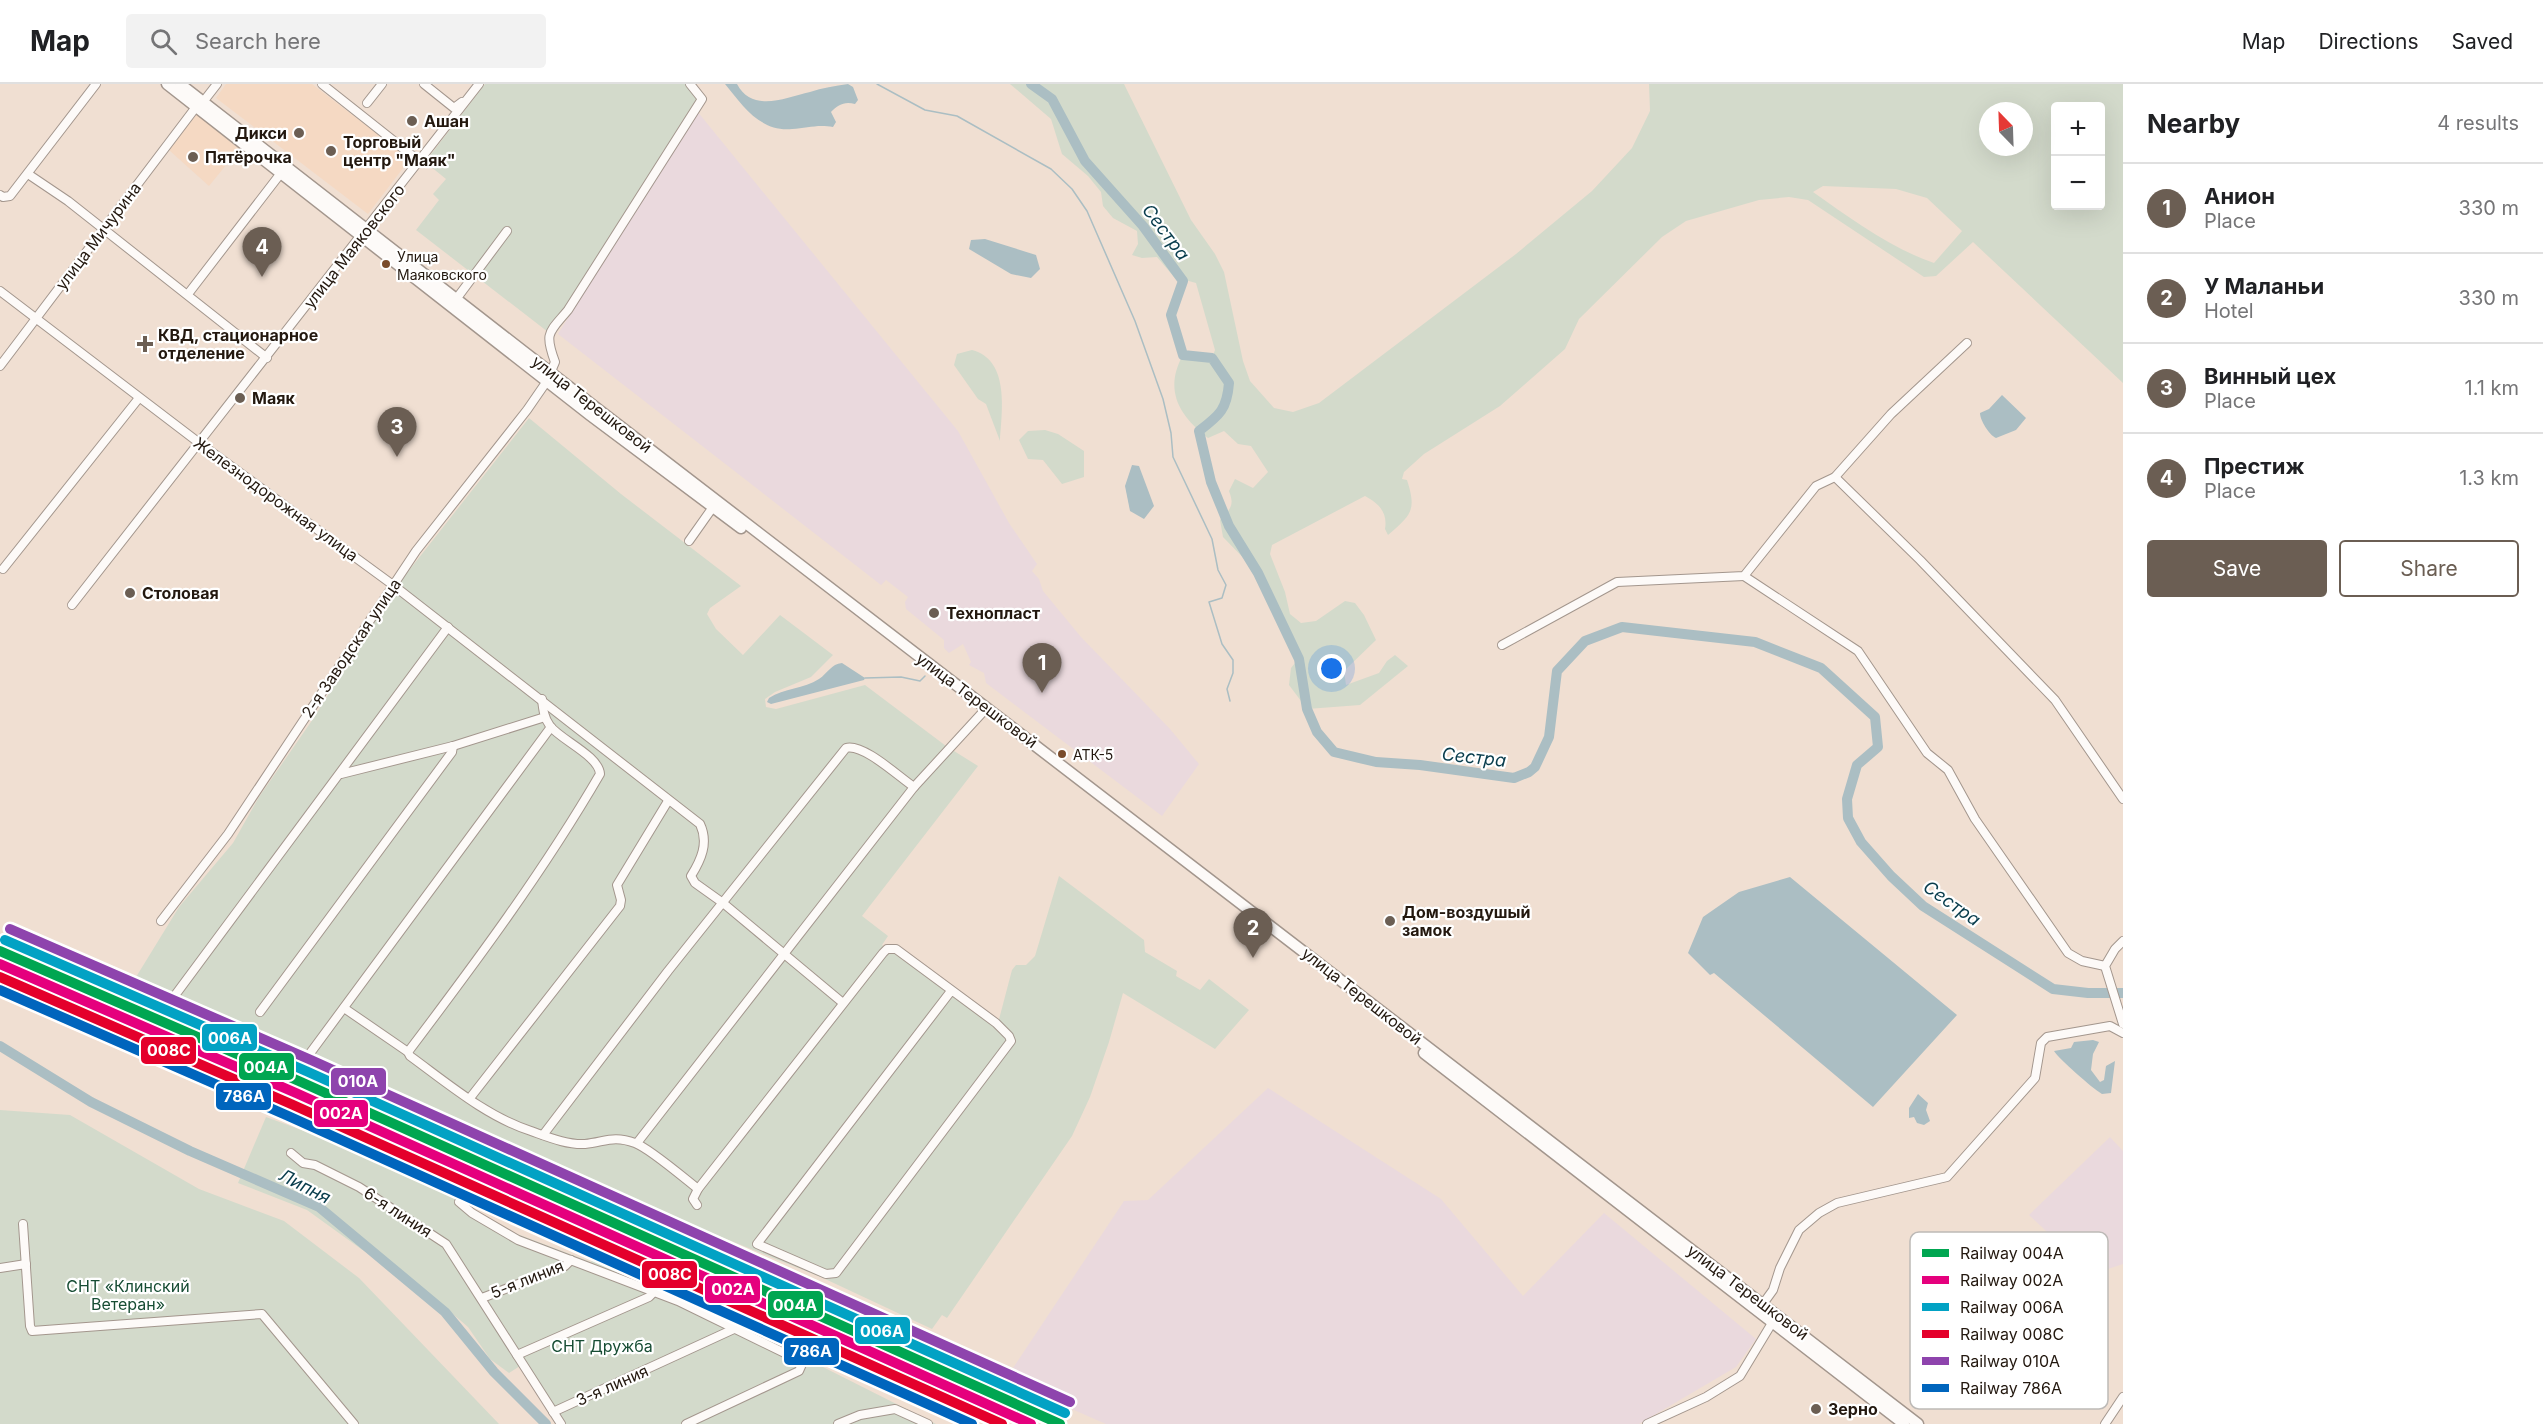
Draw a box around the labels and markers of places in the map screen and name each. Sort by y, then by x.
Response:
place label: Ашан [424,111,469,131]
marker: Ашан [405,114,419,128]
place label: Дикси [235,123,287,143]
marker: Дикси [292,126,306,140]
place label: Торговый центр "Маяк" [343,132,456,170]
marker: Торговый центр "Маяк" [324,144,338,158]
place label: Пятёрочка [205,147,292,167]
marker: Пятёрочка [186,150,200,164]
pin: 4 [242,228,282,277]
place label: Улица Маяковского [397,248,487,283]
marker: Улица Маяковского [380,258,392,270]
place label: КВД, стационарное отделение [158,325,318,363]
marker: КВД, стационарное отделение [136,335,154,353]
place label: Маяк [252,388,295,408]
marker: Маяк [233,391,247,405]
pin: 3 [378,408,416,457]
place label: Столовая [142,583,219,603]
marker: Столовая [123,586,137,600]
place label: Технопласт [946,603,1040,623]
marker: Технопласт [927,606,941,620]
pin: 1 [1022,644,1062,693]
place label: АТК-5 [1073,746,1113,763]
marker: АТК-5 [1056,748,1068,760]
place label: Дом-воздушый замок [1402,902,1530,940]
pin: 2 [1234,908,1272,958]
marker: Дом-воздушый замок [1383,914,1397,928]
place label: Зерно [1828,1399,1878,1419]
marker: Зерно [1809,1402,1823,1416]

